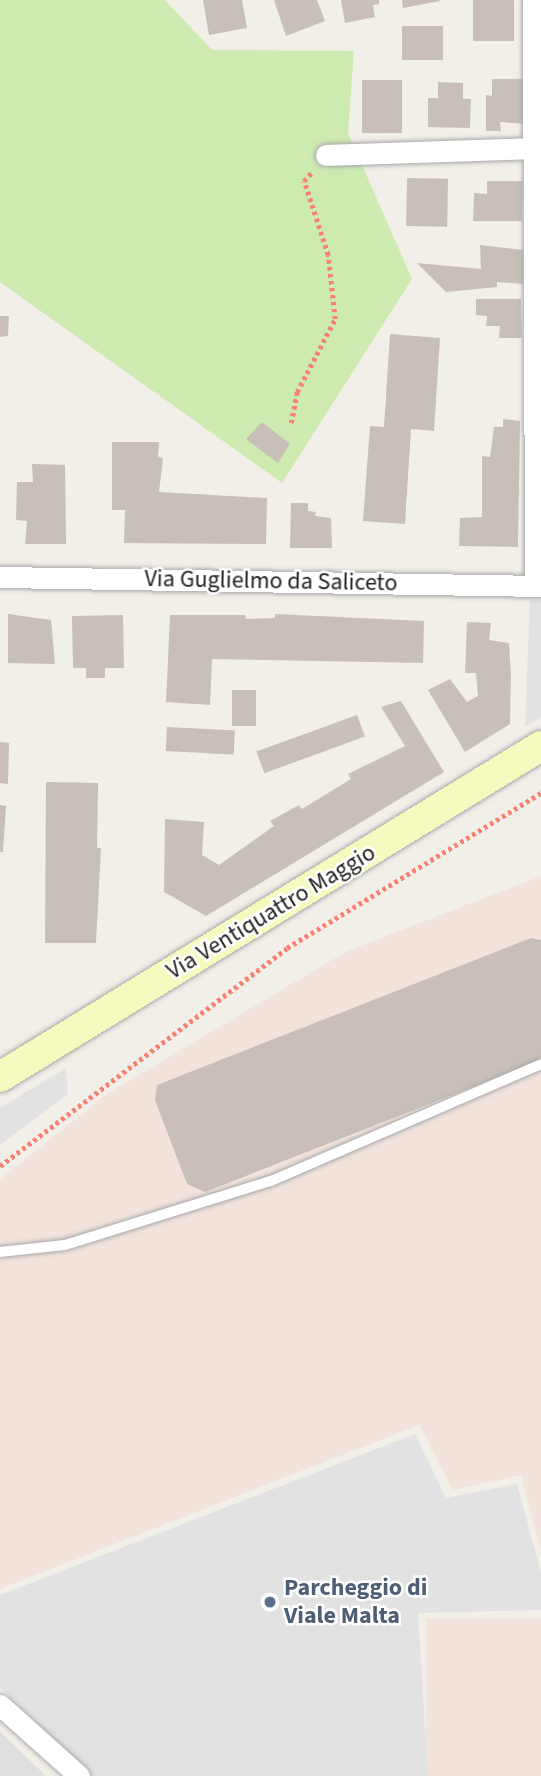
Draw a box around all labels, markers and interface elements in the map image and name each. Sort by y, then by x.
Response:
street label: Via Guglielmo da Saliceto [144,564,398,598]
street label: Via Ventiquattro Maggio [161,838,381,986]
place label: Parcheggio di Viale Malta [284,1574,427,1630]
marker: Parcheggio di Viale Malta [262,1594,278,1610]

